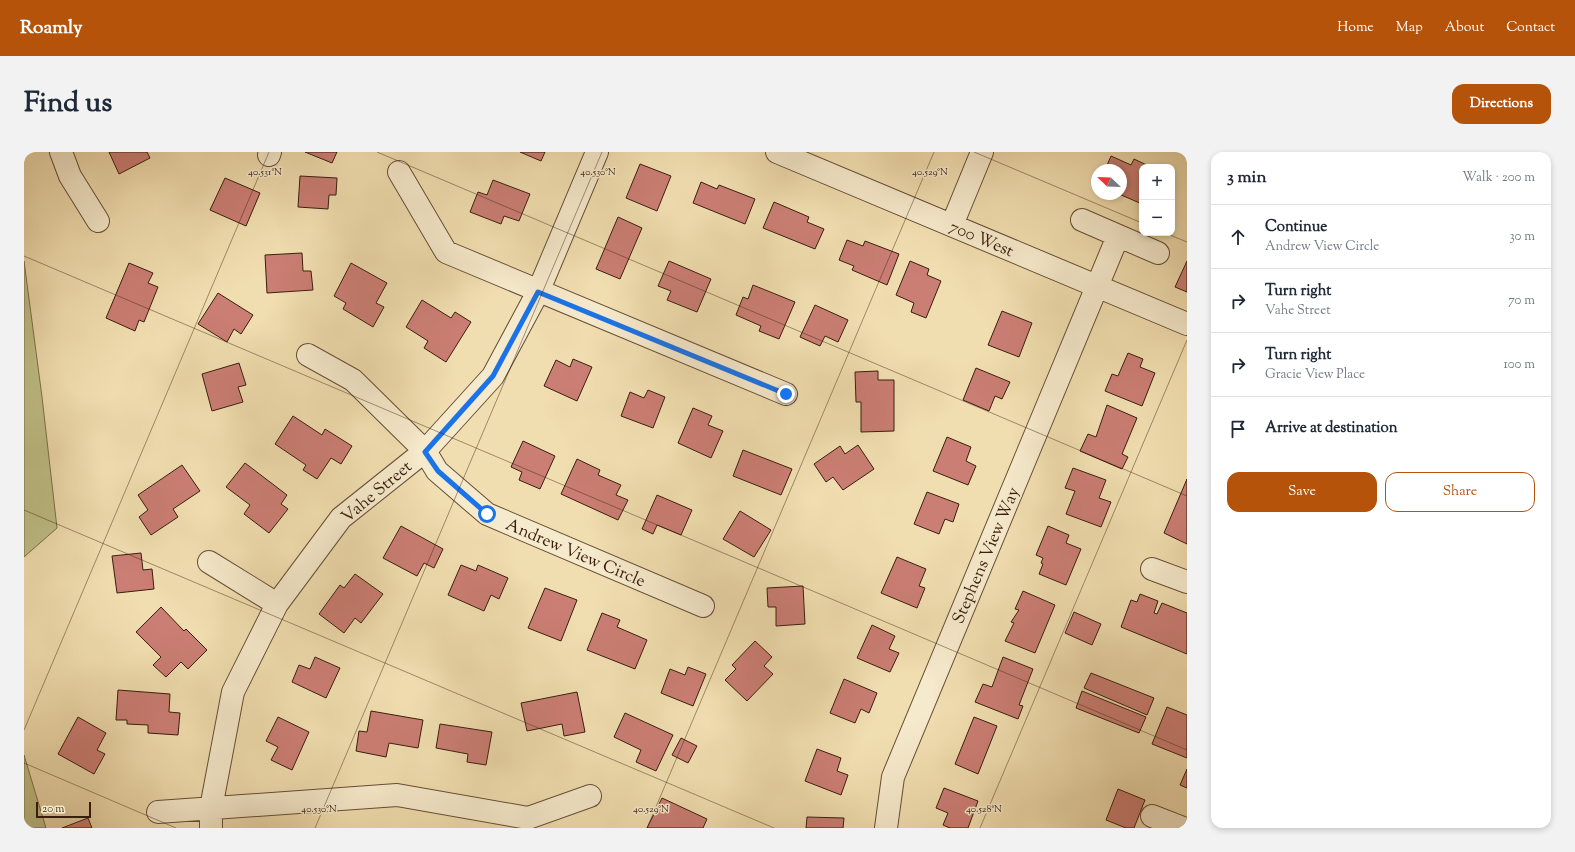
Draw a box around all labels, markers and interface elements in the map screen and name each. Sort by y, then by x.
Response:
text: Roamly [20,15,83,42]
text: Home [1337,18,1374,38]
text: Map [1396,18,1423,38]
text: About [1445,18,1484,38]
text: Contact [1506,18,1555,38]
text: Find us [24,84,112,124]
button: Directions [1452,84,1551,124]
north arrow [1091,164,1127,200]
map controls [1139,164,1175,236]
button: + [1139,164,1175,200]
text: 40.531°N [248,165,282,180]
text: 40.530°N [580,165,616,180]
text: 40.529°N [912,165,948,180]
text: 3 min [1227,166,1266,190]
text: Walk · 200 m [1462,169,1535,187]
button: − [1139,200,1175,236]
street label: 700 West [945,216,1017,264]
text: Continue [1265,217,1327,238]
icon: ahead [1227,226,1249,248]
text: 30 m [1509,228,1535,246]
text: Andrew View Circle [1265,238,1379,256]
text: Turn right [1265,281,1331,302]
icon: right [1227,290,1249,312]
text: 70 m [1508,292,1535,310]
text: Vahe Street [1265,302,1331,320]
text: Turn right [1265,345,1331,366]
icon: right [1227,354,1249,376]
text: 100 m [1503,356,1535,374]
text: Gracie View Place [1265,366,1365,384]
route end [777,385,795,403]
icon: arrive [1227,418,1249,440]
text: Arrive at destination [1265,418,1398,439]
street label: Vahe Street [337,456,418,529]
button: Save [1227,472,1377,512]
button: Share [1385,472,1535,512]
street label: Stephens View Way [947,483,1027,628]
route start [478,505,496,523]
street label: Andrew View Circle [502,514,649,594]
scale bar [36,800,91,819]
text: 20 m [42,801,64,817]
text: 40.530°N [301,802,337,817]
text: 40.529°N [633,802,669,817]
text: 40.528°N [966,802,1002,817]

